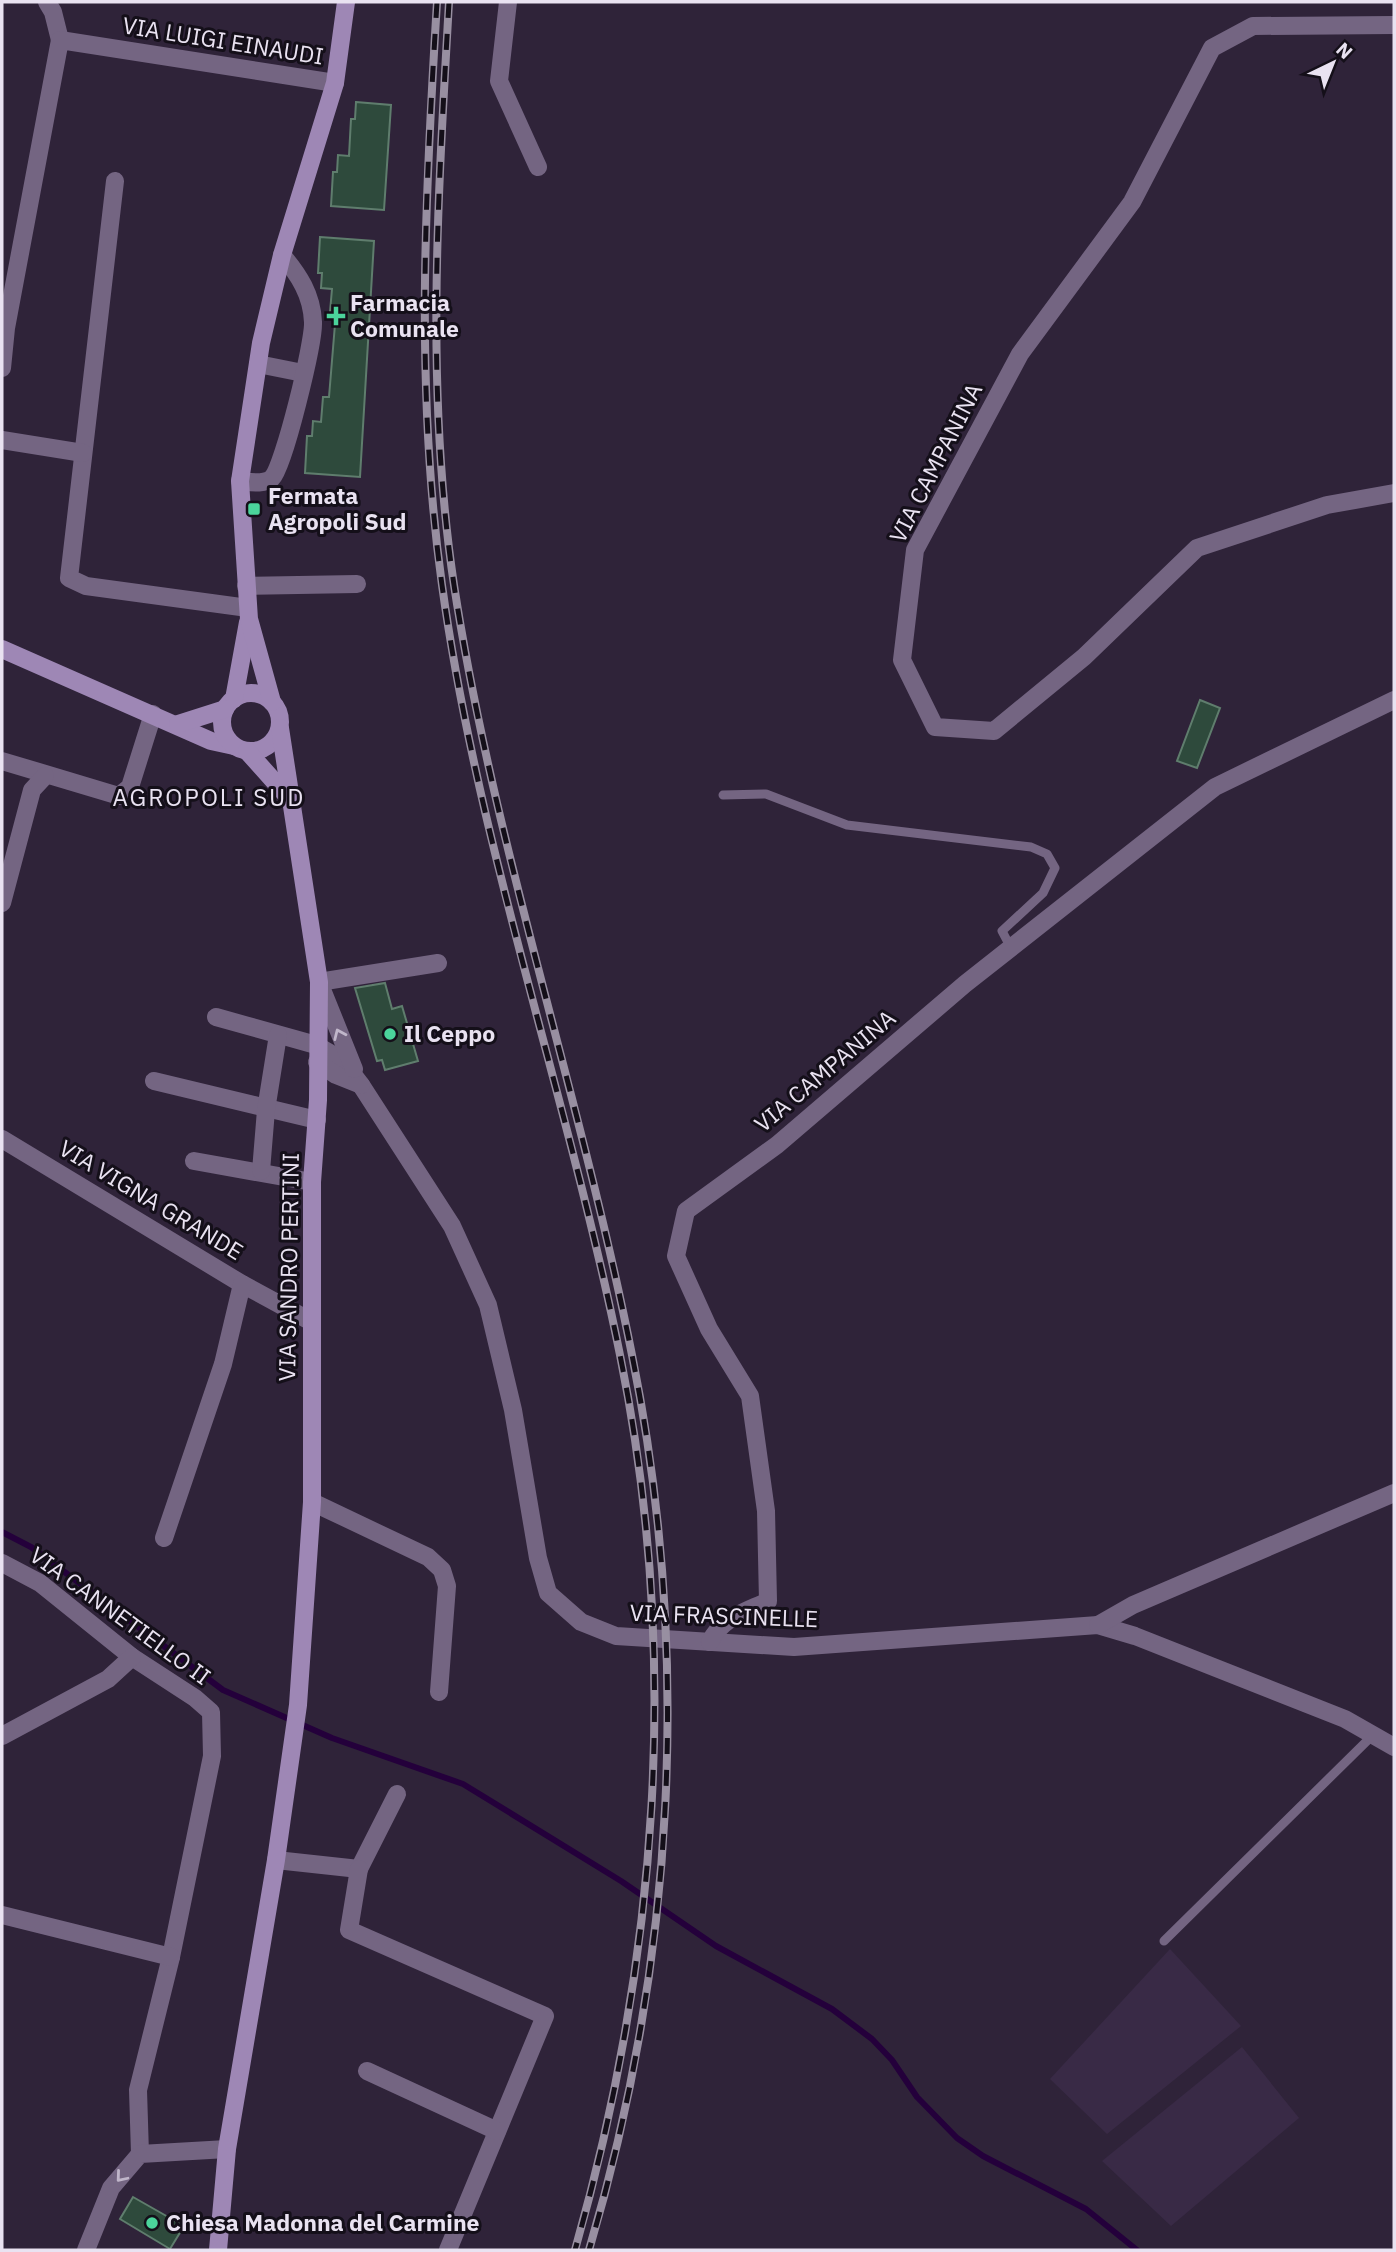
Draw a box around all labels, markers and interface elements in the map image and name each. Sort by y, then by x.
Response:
street label: VIA LUIGI EINAUDI [120,9,326,71]
north arrow [1298,28,1368,98]
text: N [1331,37,1358,64]
place label: Farmacia Comunale [350,287,459,343]
marker: Farmacia Comunale [328,308,344,324]
street label: VIA CAMPANINA [882,377,988,547]
place label: Fermata Agropoli Sud [268,480,407,536]
marker: Fermata Agropoli Sud [246,501,262,517]
district label: AGROPOLI SUD [113,781,305,813]
street label: VIA CAMPANINA [748,1002,901,1138]
place label: Il Ceppo [404,1018,495,1048]
marker: Il Ceppo [382,1026,398,1042]
one-way arrow [333,1029,347,1041]
street label: VIA VIGNA GRANDE [54,1132,249,1266]
street label: VIA SANDRO PERTINI [271,1152,305,1382]
street label: VIA CANNETIELLO II [24,1539,217,1691]
street label: VIA FRASCINELLE [629,1597,819,1633]
one-way arrow [116,2169,129,2181]
place label: Chiesa Madonna del Carmine [166,2207,480,2237]
marker: Chiesa Madonna del Carmine [144,2215,160,2231]

